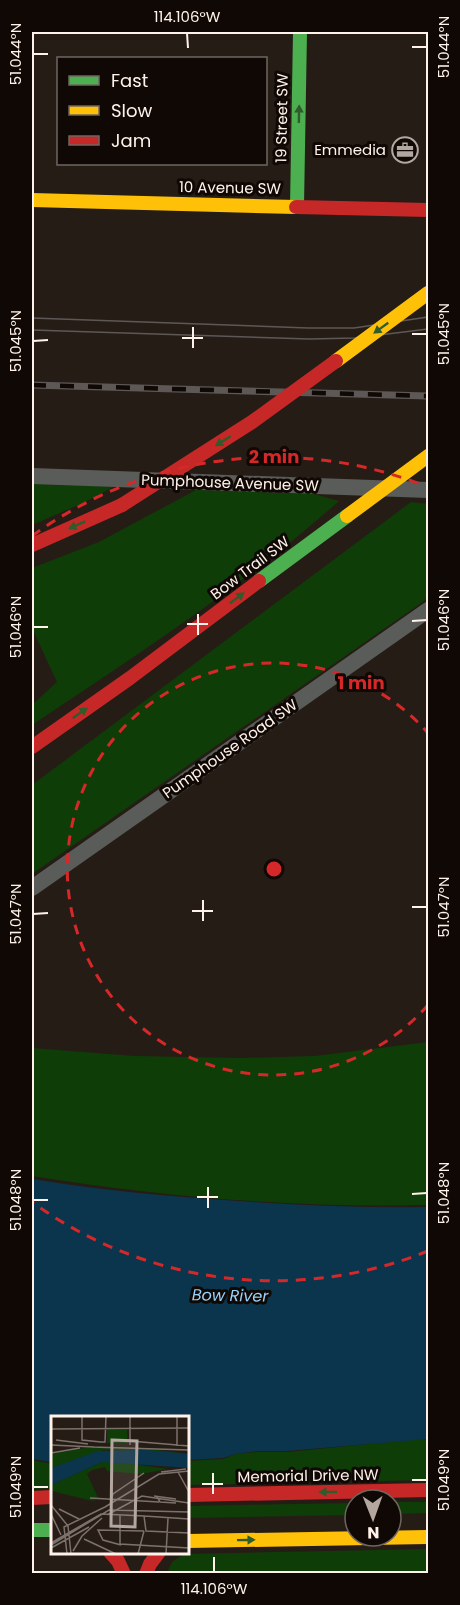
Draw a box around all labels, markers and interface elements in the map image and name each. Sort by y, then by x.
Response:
text: 114.106°W [154,6,221,27]
text: 51.044°N [433,16,454,78]
text: 51.044°N [5,23,26,85]
legend [57,57,267,165]
text: Fast [111,68,148,93]
street label: 19 Street SW [270,73,293,163]
text: Slow [111,98,153,123]
one-way arrow [294,104,304,123]
text: Jam [111,128,151,153]
office icon: Emmedia [390,135,420,165]
place label: Emmedia [314,139,386,160]
street label: 10 Avenue SW [179,176,282,199]
text: 51.045°N [433,303,454,365]
text: 51.045°N [5,310,26,372]
one-way arrow [374,322,390,334]
one-way arrow [215,436,231,447]
text: 2 min [249,444,299,469]
street label: Pumphouse Avenue SW [141,469,319,496]
one-way arrow [68,521,86,530]
street label: Bow Trail SW [206,531,294,604]
text: 51.046°N [433,589,454,651]
one-way arrow [228,592,244,604]
text: 51.046°N [5,596,26,658]
text: 1 min [337,670,385,695]
street label: Pumphouse Road SW [158,694,302,803]
one-way arrow [71,707,87,719]
centre of rings [264,859,284,879]
text: 51.047°N [433,876,454,938]
text: 51.047°N [5,883,26,945]
text: 51.048°N [433,1162,454,1224]
text: 51.048°N [5,1169,26,1231]
water label: Bow River [192,1283,269,1308]
inset map [51,1416,189,1554]
text: 51.049°N [433,1449,454,1511]
text: 51.049°N [5,1456,26,1518]
street label: Memorial Drive NW [237,1464,379,1487]
one-way arrow [319,1487,338,1497]
north arrow [343,1488,403,1548]
text: N [367,1521,379,1544]
one-way arrow [236,1535,255,1545]
text: 114.106°W [181,1578,248,1599]

